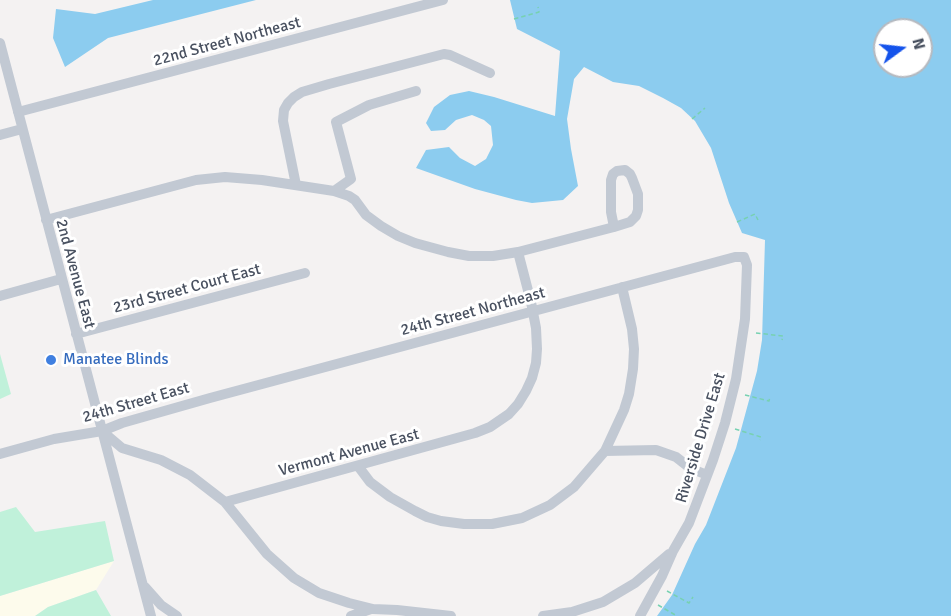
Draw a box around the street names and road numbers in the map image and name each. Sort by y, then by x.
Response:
street label: 22nd Street Northeast [151,13,303,71]
street label: 2nd Avenue East [51,217,99,331]
street label: 23rd Street Court East [111,260,263,318]
street label: 24th Street Northeast [399,283,547,341]
street label: Riverside Drive East [672,371,730,505]
street label: 24th Street East [80,379,192,427]
street label: Vermont Avenue East [277,425,421,481]

